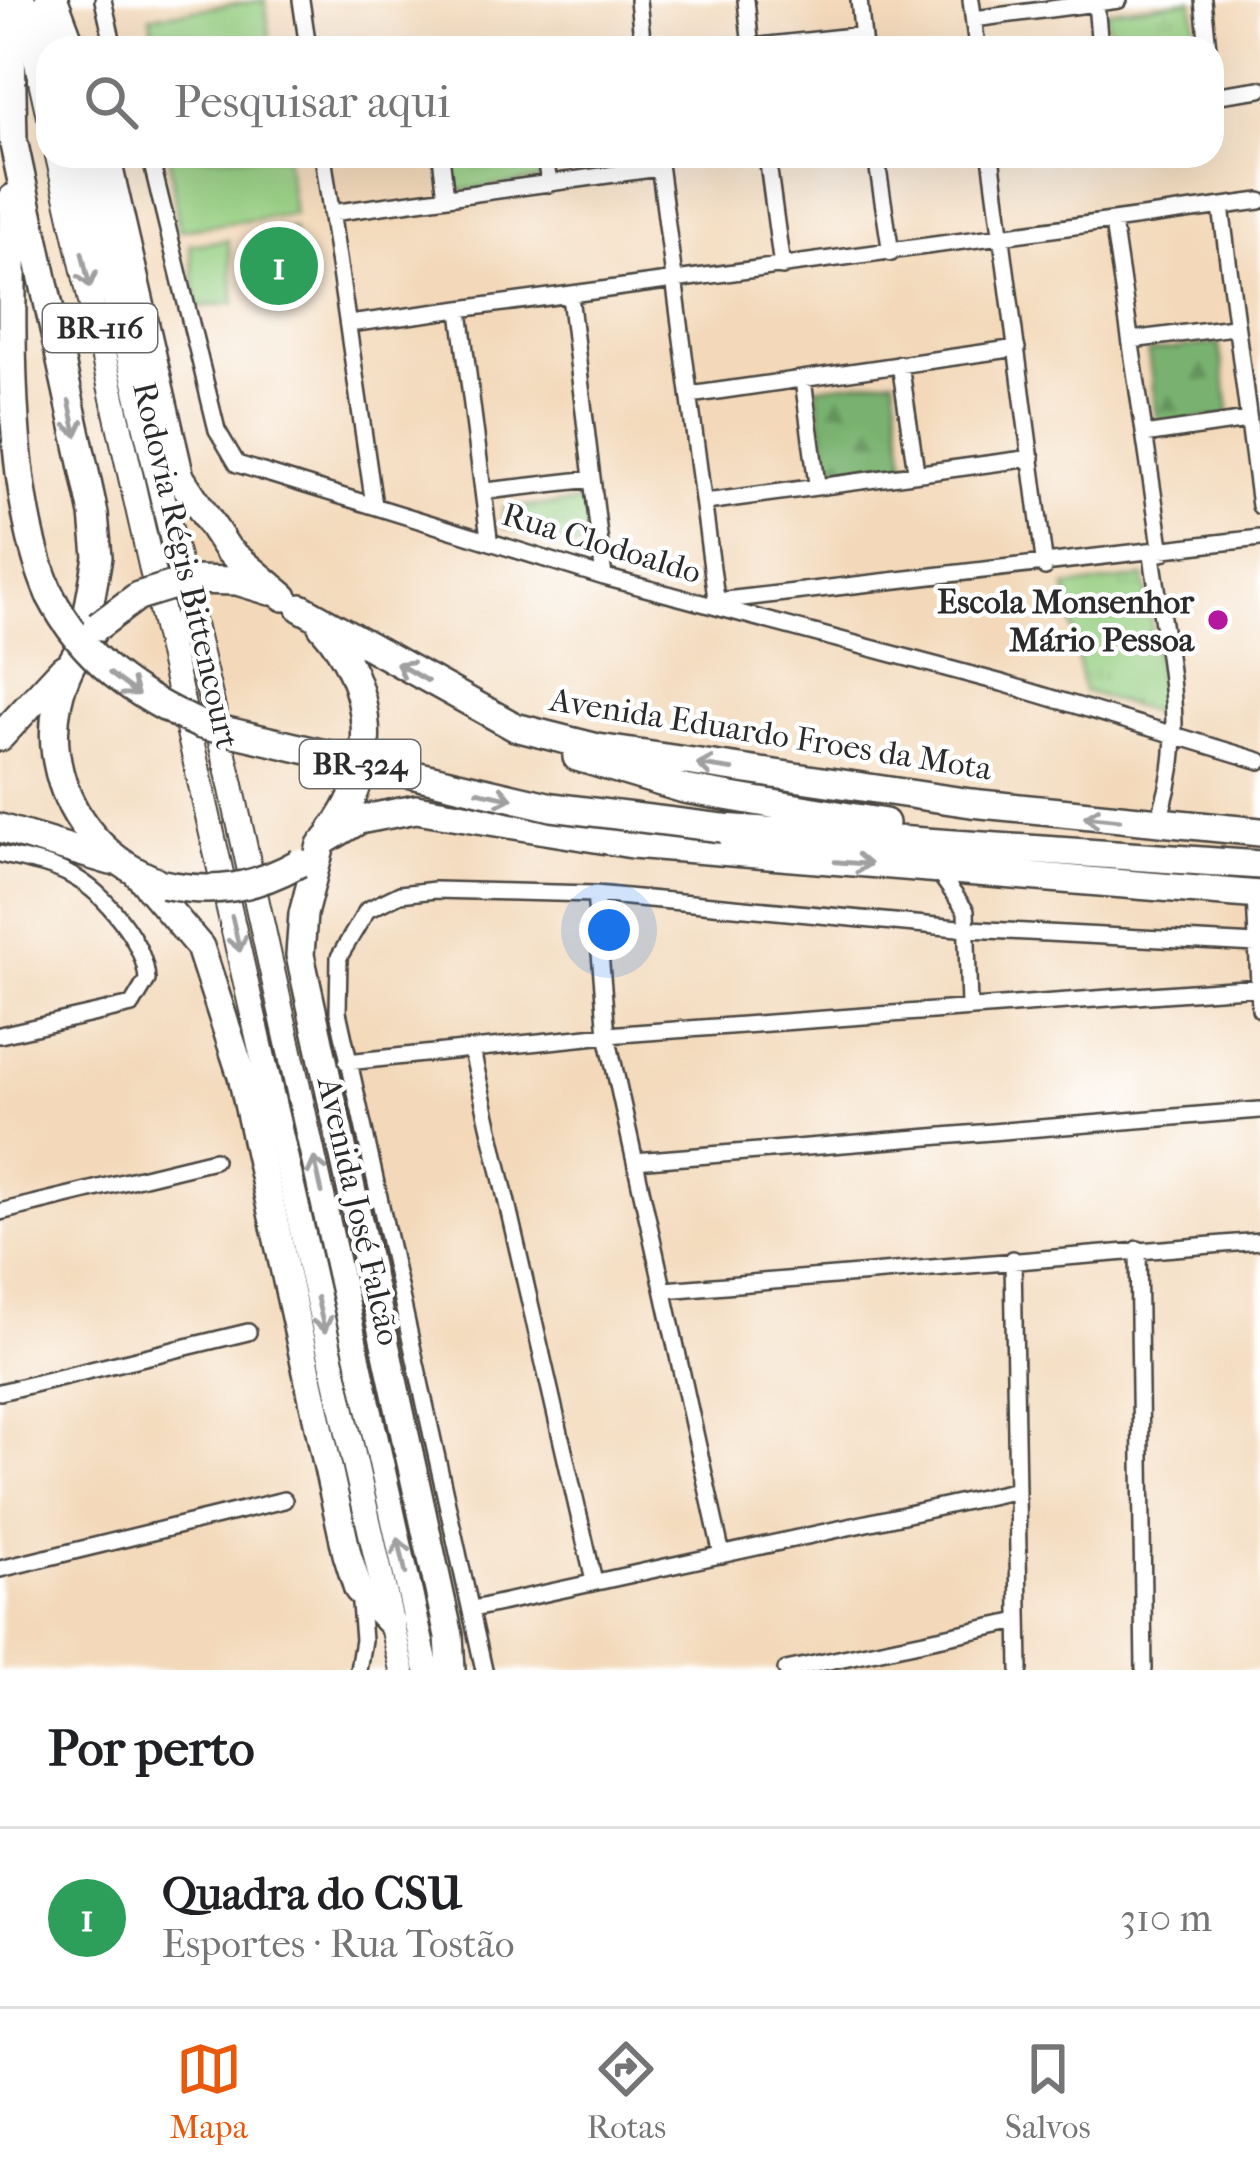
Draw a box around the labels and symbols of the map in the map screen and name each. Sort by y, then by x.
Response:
pin: 1 [240,221,318,311]
one-way arrow [76,250,98,288]
road number: BR-116 [43,304,157,352]
street label: Rodovia Régis Bittencourt [124,378,247,753]
one-way arrow [62,399,85,437]
street label: Rua Clodoaldo [497,495,706,592]
place label: Escola Monsenhor Mário Pessoa [937,583,1196,660]
marker: Escola Monsenhor Mário Pessoa [1205,607,1231,633]
one-way arrow [395,659,430,683]
one-way arrow [108,670,140,696]
street label: Avenida Eduardo Froes da Mota [545,680,995,789]
road number: BR-324 [300,740,420,788]
one-way arrow [696,755,735,778]
one-way arrow [476,784,514,807]
one-way arrow [1083,806,1122,829]
one-way arrow [833,852,872,875]
your location [579,900,639,960]
one-way arrow [226,914,249,952]
street label: Avenida José Falcão [308,1071,408,1349]
one-way arrow [305,1156,328,1194]
one-way arrow [311,1295,334,1333]
one-way arrow [390,1537,413,1575]

